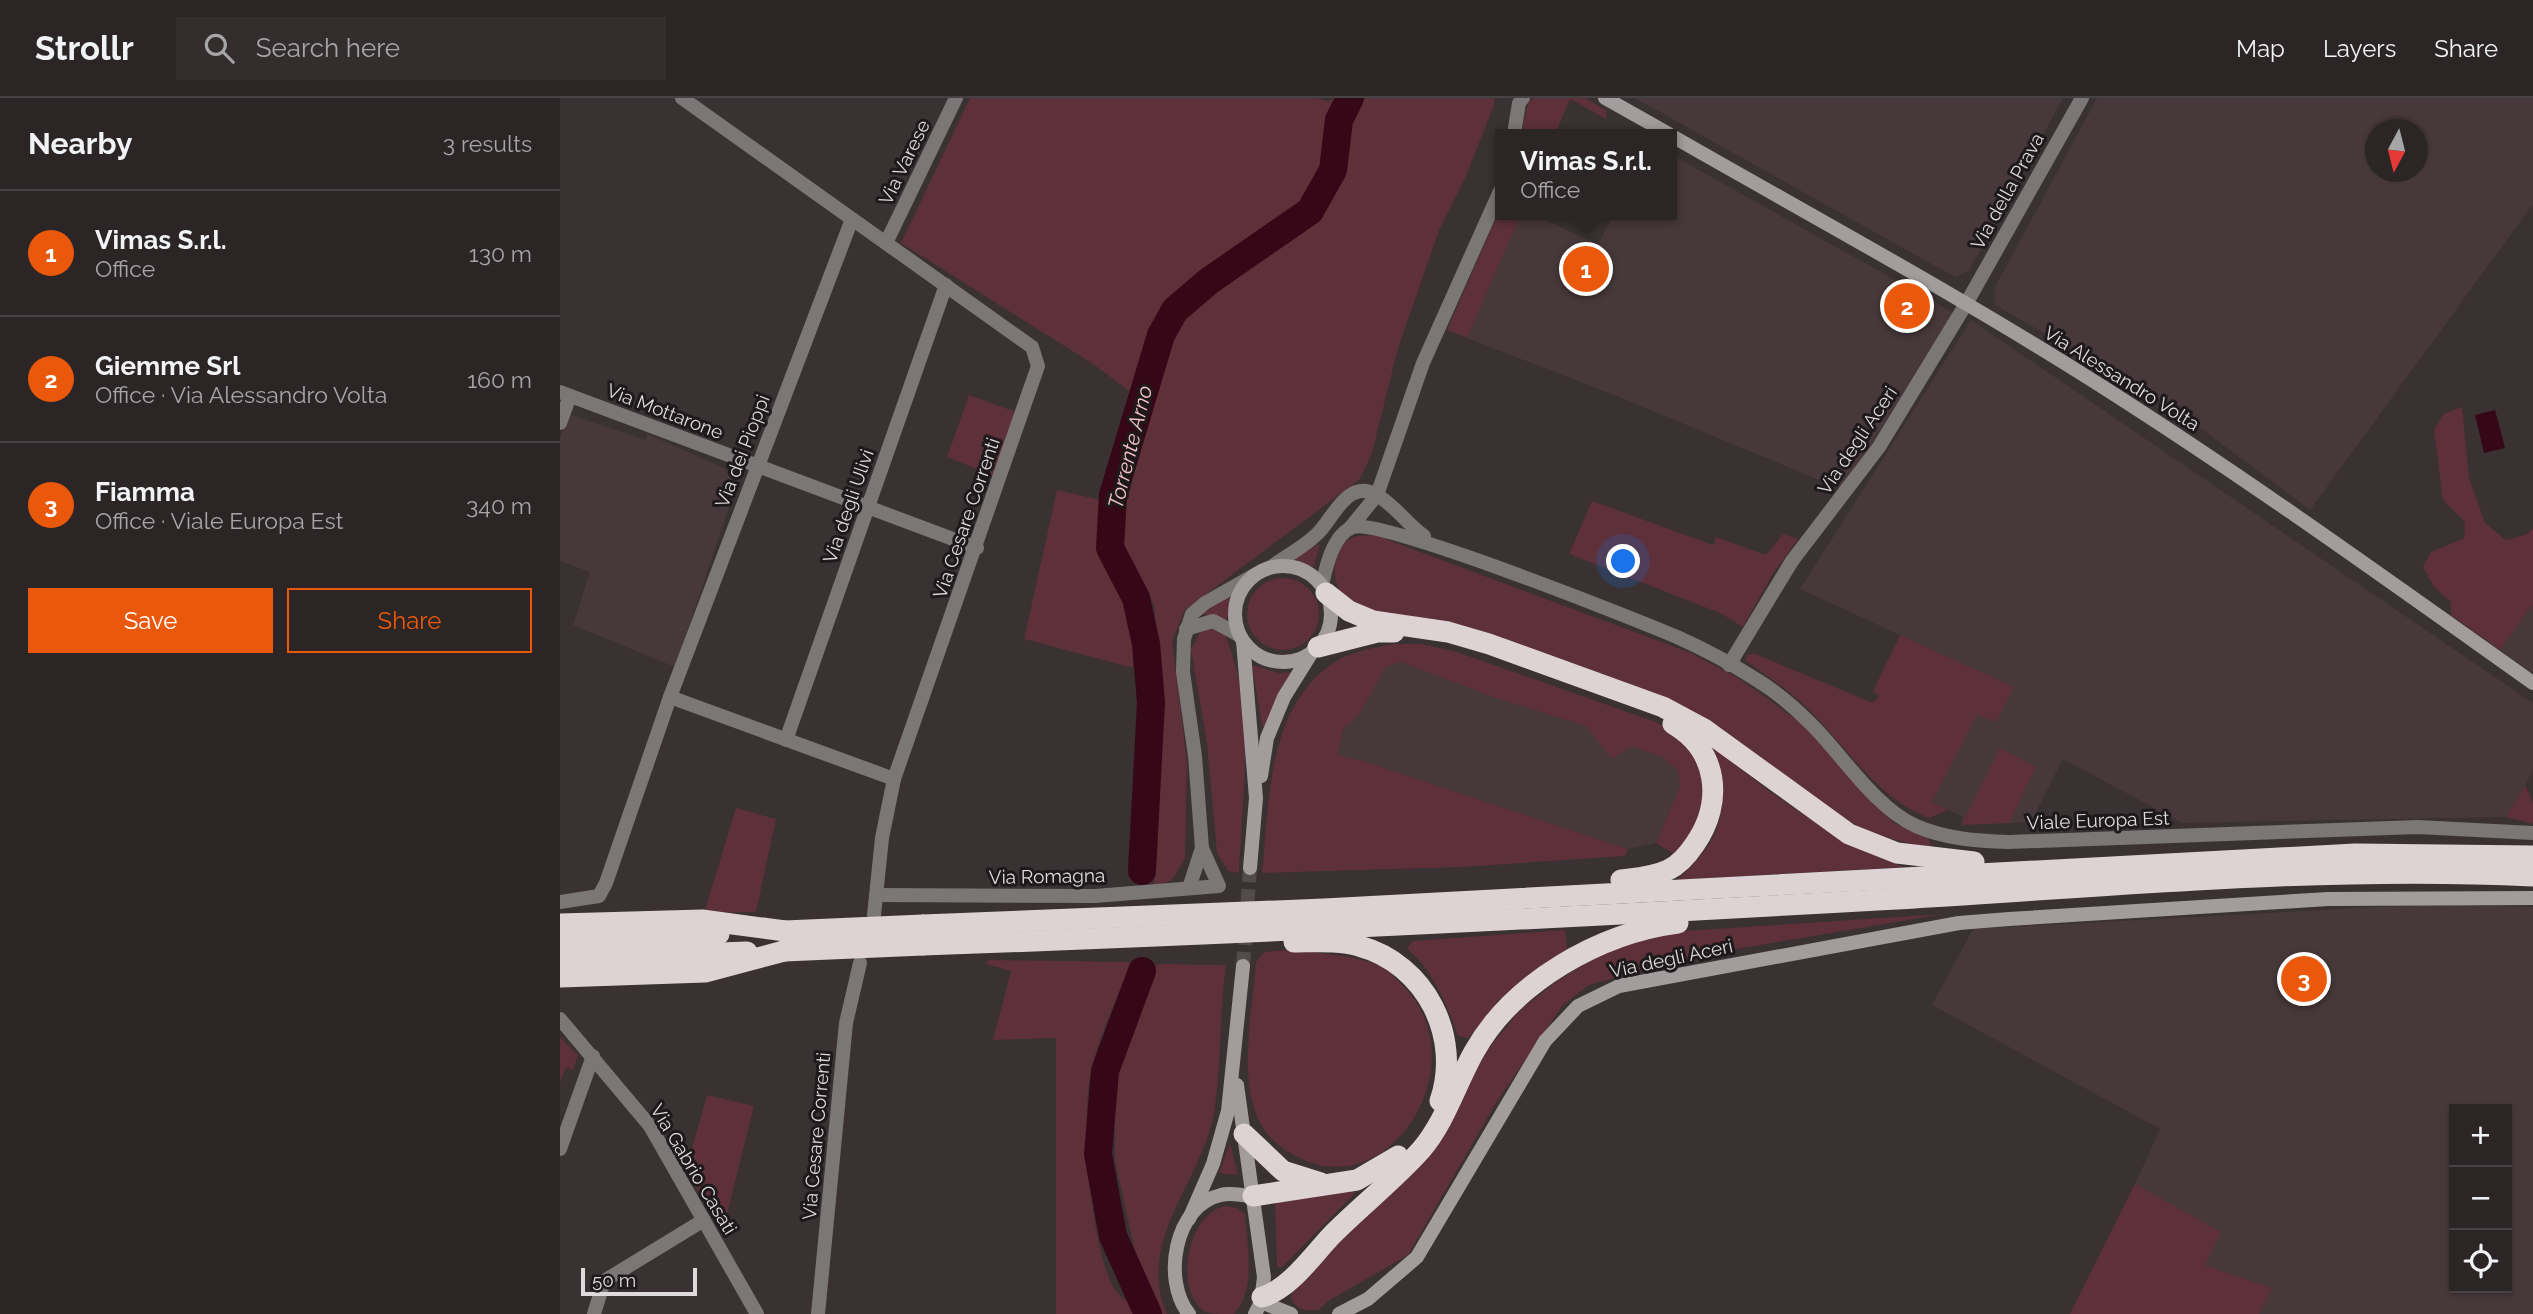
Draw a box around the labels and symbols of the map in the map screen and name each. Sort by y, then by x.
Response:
street label: Via Varese [874,116,934,208]
north arrow [2365,119,2428,182]
street label: Via della Prava [1966,129,2048,253]
pin: 1 [1563,243,1609,295]
pin: 2 [1884,280,1930,332]
street label: Via Alessandro Volta [2040,321,2204,435]
street label: Via Mottarone [604,379,726,443]
street label: Via degli Aceri [1813,382,1901,498]
water label: Torrente Arno [1103,383,1157,511]
street label: Via dei Pioppi [710,391,774,511]
street label: Via Cesare Correnti [928,435,1004,601]
street label: Via degli Ulivi [818,446,878,566]
your location [1606,544,1640,578]
street label: Viale Europa Est [2026,806,2170,833]
street label: Via Romagna [988,864,1106,888]
street label: Via degli Aceri [1607,934,1735,982]
pin: 3 [2281,953,2327,1005]
street label: Via Cesare Correnti [798,1051,834,1221]
street label: Via Gabrio Casati [646,1100,742,1238]
scale bar [581,1265,696,1297]

